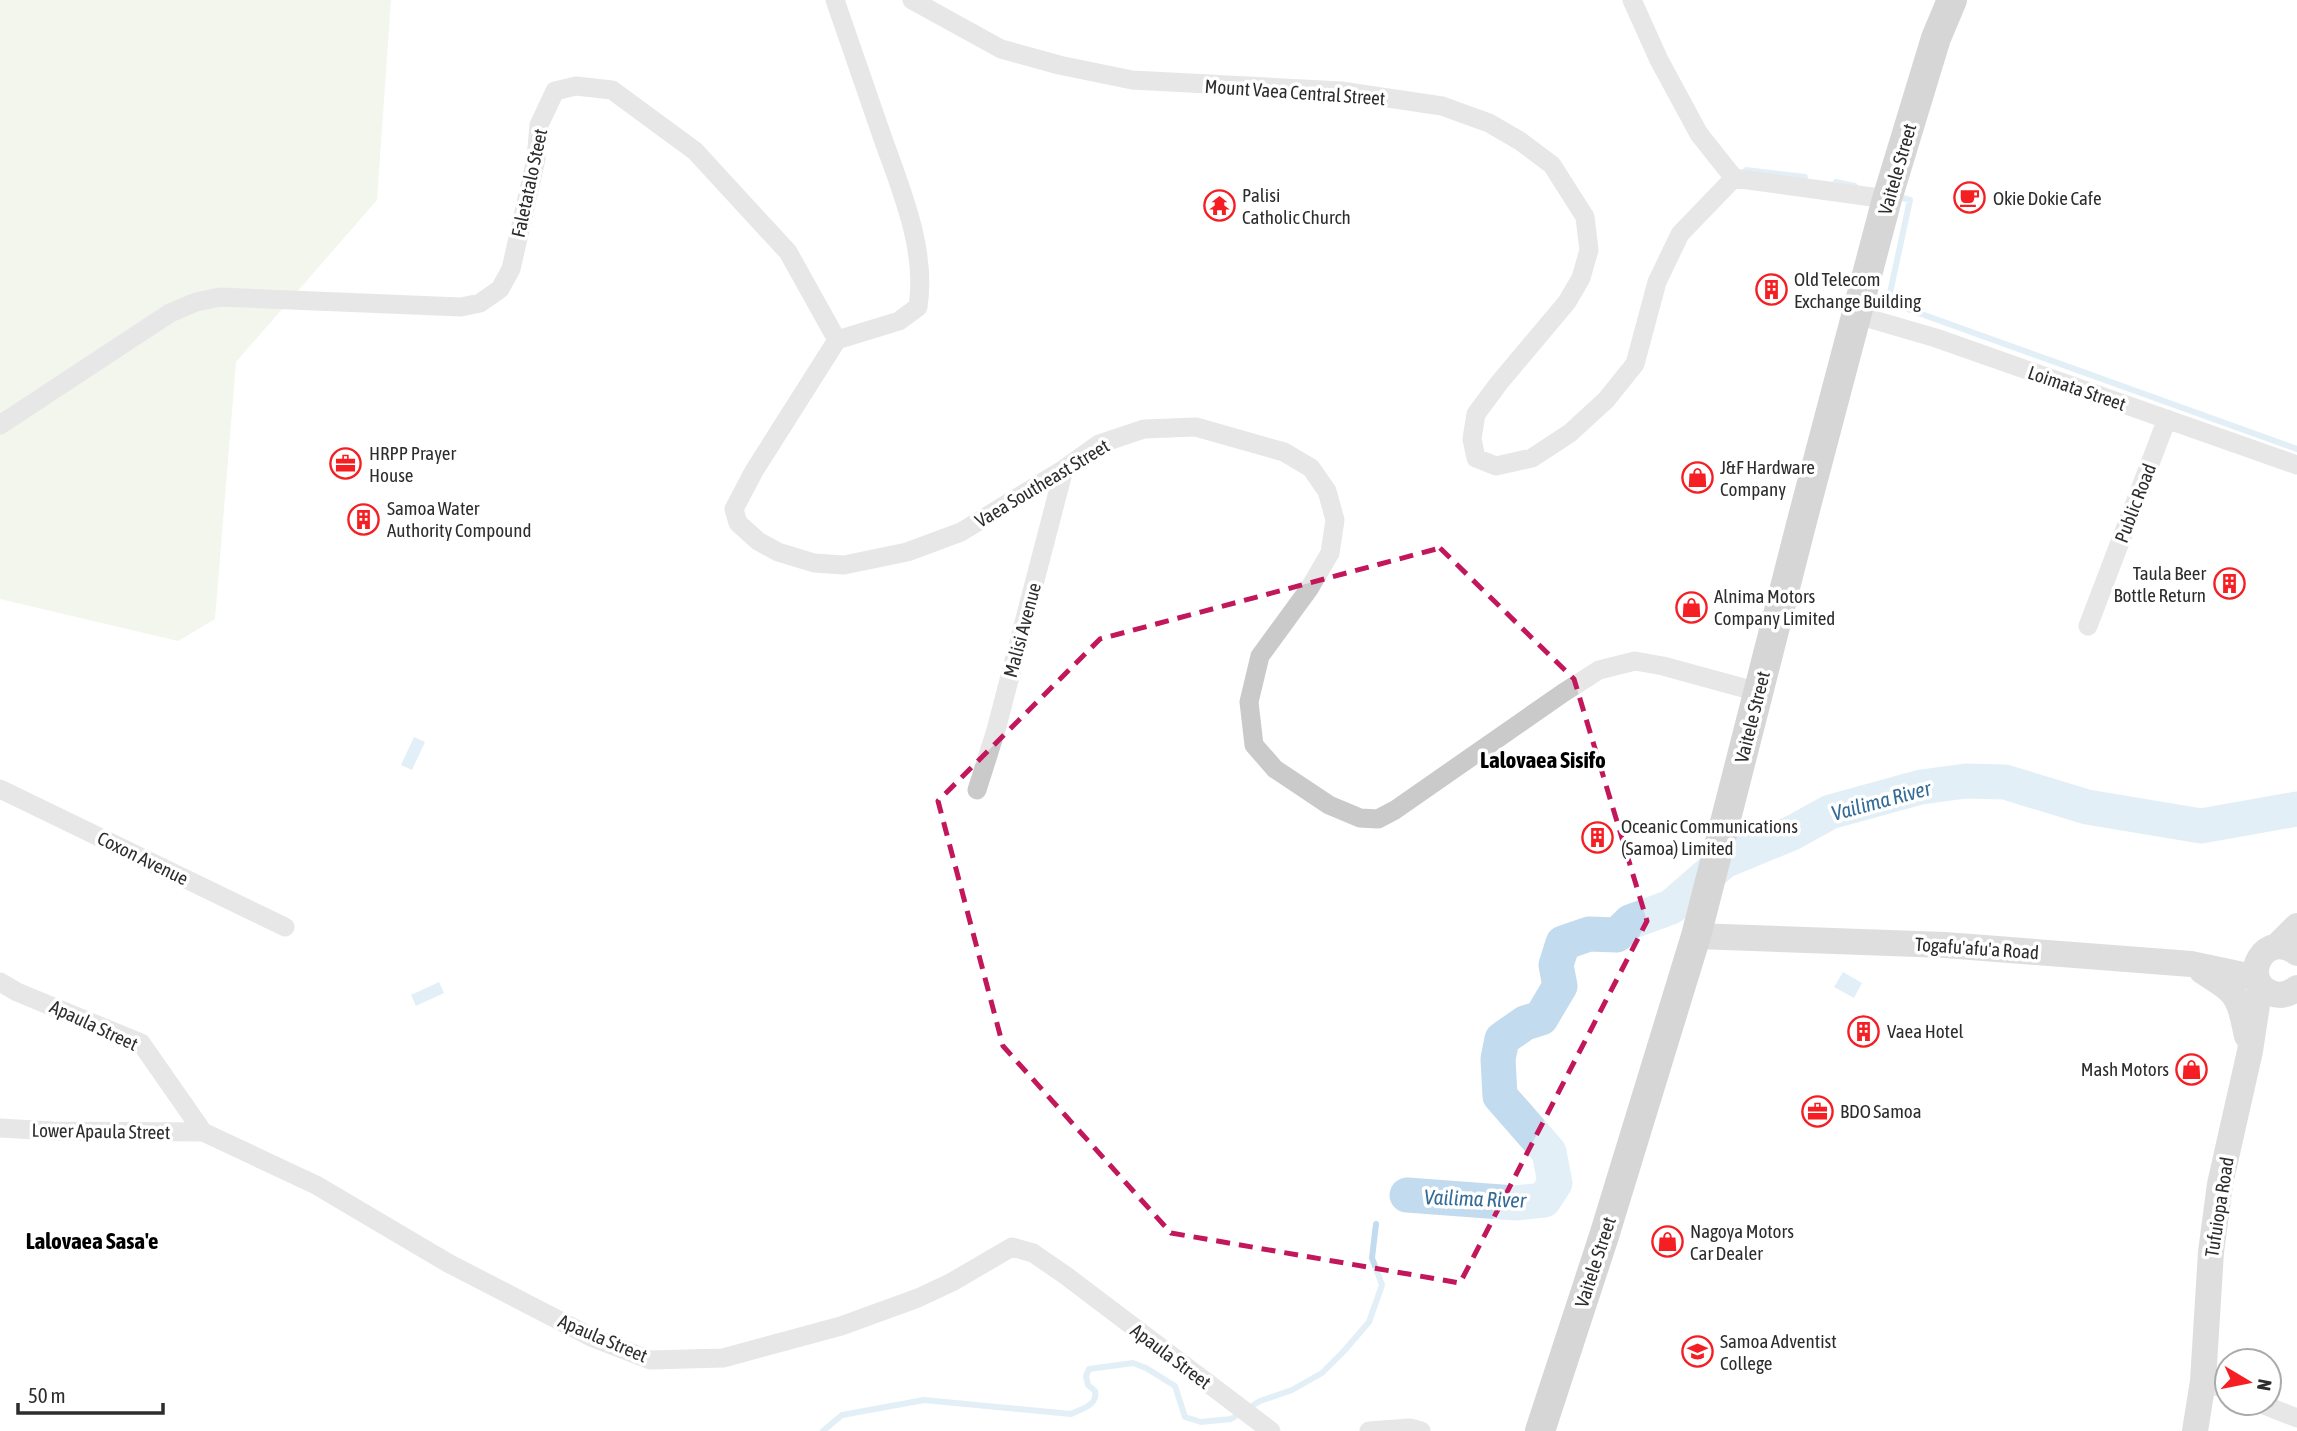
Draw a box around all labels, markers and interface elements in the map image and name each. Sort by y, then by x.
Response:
street label: Mount Vaea Central Street [1204,75,1386,109]
street label: Vaitele Street [1874,121,1920,217]
street label: Faletatalo Steet [507,127,551,239]
cafe icon: Okie Dokie Cafe [1953,181,1987,215]
place label: Palisi Catholic Church [1242,184,1351,228]
place label: Okie Dokie Cafe [1993,187,2102,209]
temple icon: Palisi Catholic Church [1202,189,1236,223]
place label: Old Telecom Exchange Building [1794,268,1922,312]
building icon: Old Telecom Exchange Building [1754,273,1788,307]
street label: Loimata Street [2025,361,2129,415]
street label: Vaea Southeast Street [971,434,1113,532]
place label: HRPP Prayer House [369,442,456,486]
office icon: HRPP Prayer House [329,447,363,481]
place label: J&F Hardware Company [1720,456,1815,500]
street label: Public Road [2110,460,2160,546]
shop icon: J&F Hardware Company [1680,461,1714,495]
place label: Samoa Water Authority Compound [387,497,531,541]
building icon: Samoa Water Authority Compound [347,502,381,536]
place label: Taula Beer Bottle Return [2113,562,2206,606]
building icon: Taula Beer Bottle Return [2212,567,2246,601]
street label: Malisi Avenue [999,580,1045,680]
place label: Alnima Motors Company Limited [1714,585,1835,629]
shop icon: Alnima Motors Company Limited [1674,590,1708,624]
street label: Vaitele Street [1730,669,1774,765]
district label: Lalovaea Sisifo [1480,747,1606,773]
water label: Vailima River [1829,775,1934,825]
place label: Oceanic Communications (Samoa) Limited [1621,815,1798,859]
building icon: Oceanic Communications (Samoa) Limited [1581,820,1615,854]
street label: Coxon Avenue [94,827,192,889]
street label: Togafu'afu'a Road [1914,933,2040,963]
street label: Apaula Street [47,995,141,1055]
building icon: Vaea Hotel [1847,1014,1881,1048]
place label: Vaea Hotel [1887,1020,1964,1042]
shop icon: Mash Motors [2175,1052,2209,1086]
place label: Mash Motors [2081,1058,2169,1080]
office icon: BDO Samoa [1800,1094,1834,1128]
place label: BDO Samoa [1840,1100,1922,1122]
street label: Lower Apaula Street [32,1119,170,1143]
street label: Tufuiopa Road [2200,1155,2238,1259]
water label: Vailima River [1424,1184,1527,1212]
street label: Vaitele Street [1570,1214,1620,1310]
place label: Nagoya Motors Car Dealer [1690,1220,1794,1264]
shop icon: Nagoya Motors Car Dealer [1650,1225,1684,1259]
district label: Lalovaea Sasa'e [26,1228,158,1254]
street label: Apaula Street [555,1309,651,1367]
street label: Apaula Street [1127,1319,1215,1393]
place label: Samoa Adventist College [1720,1330,1837,1374]
school or university icon: Samoa Adventist College [1680,1335,1714,1369]
north arrow [2213,1347,2283,1417]
scale bar [18,1372,163,1416]
text: N [2253,1378,2277,1392]
text: 50 m [28,1383,66,1407]

